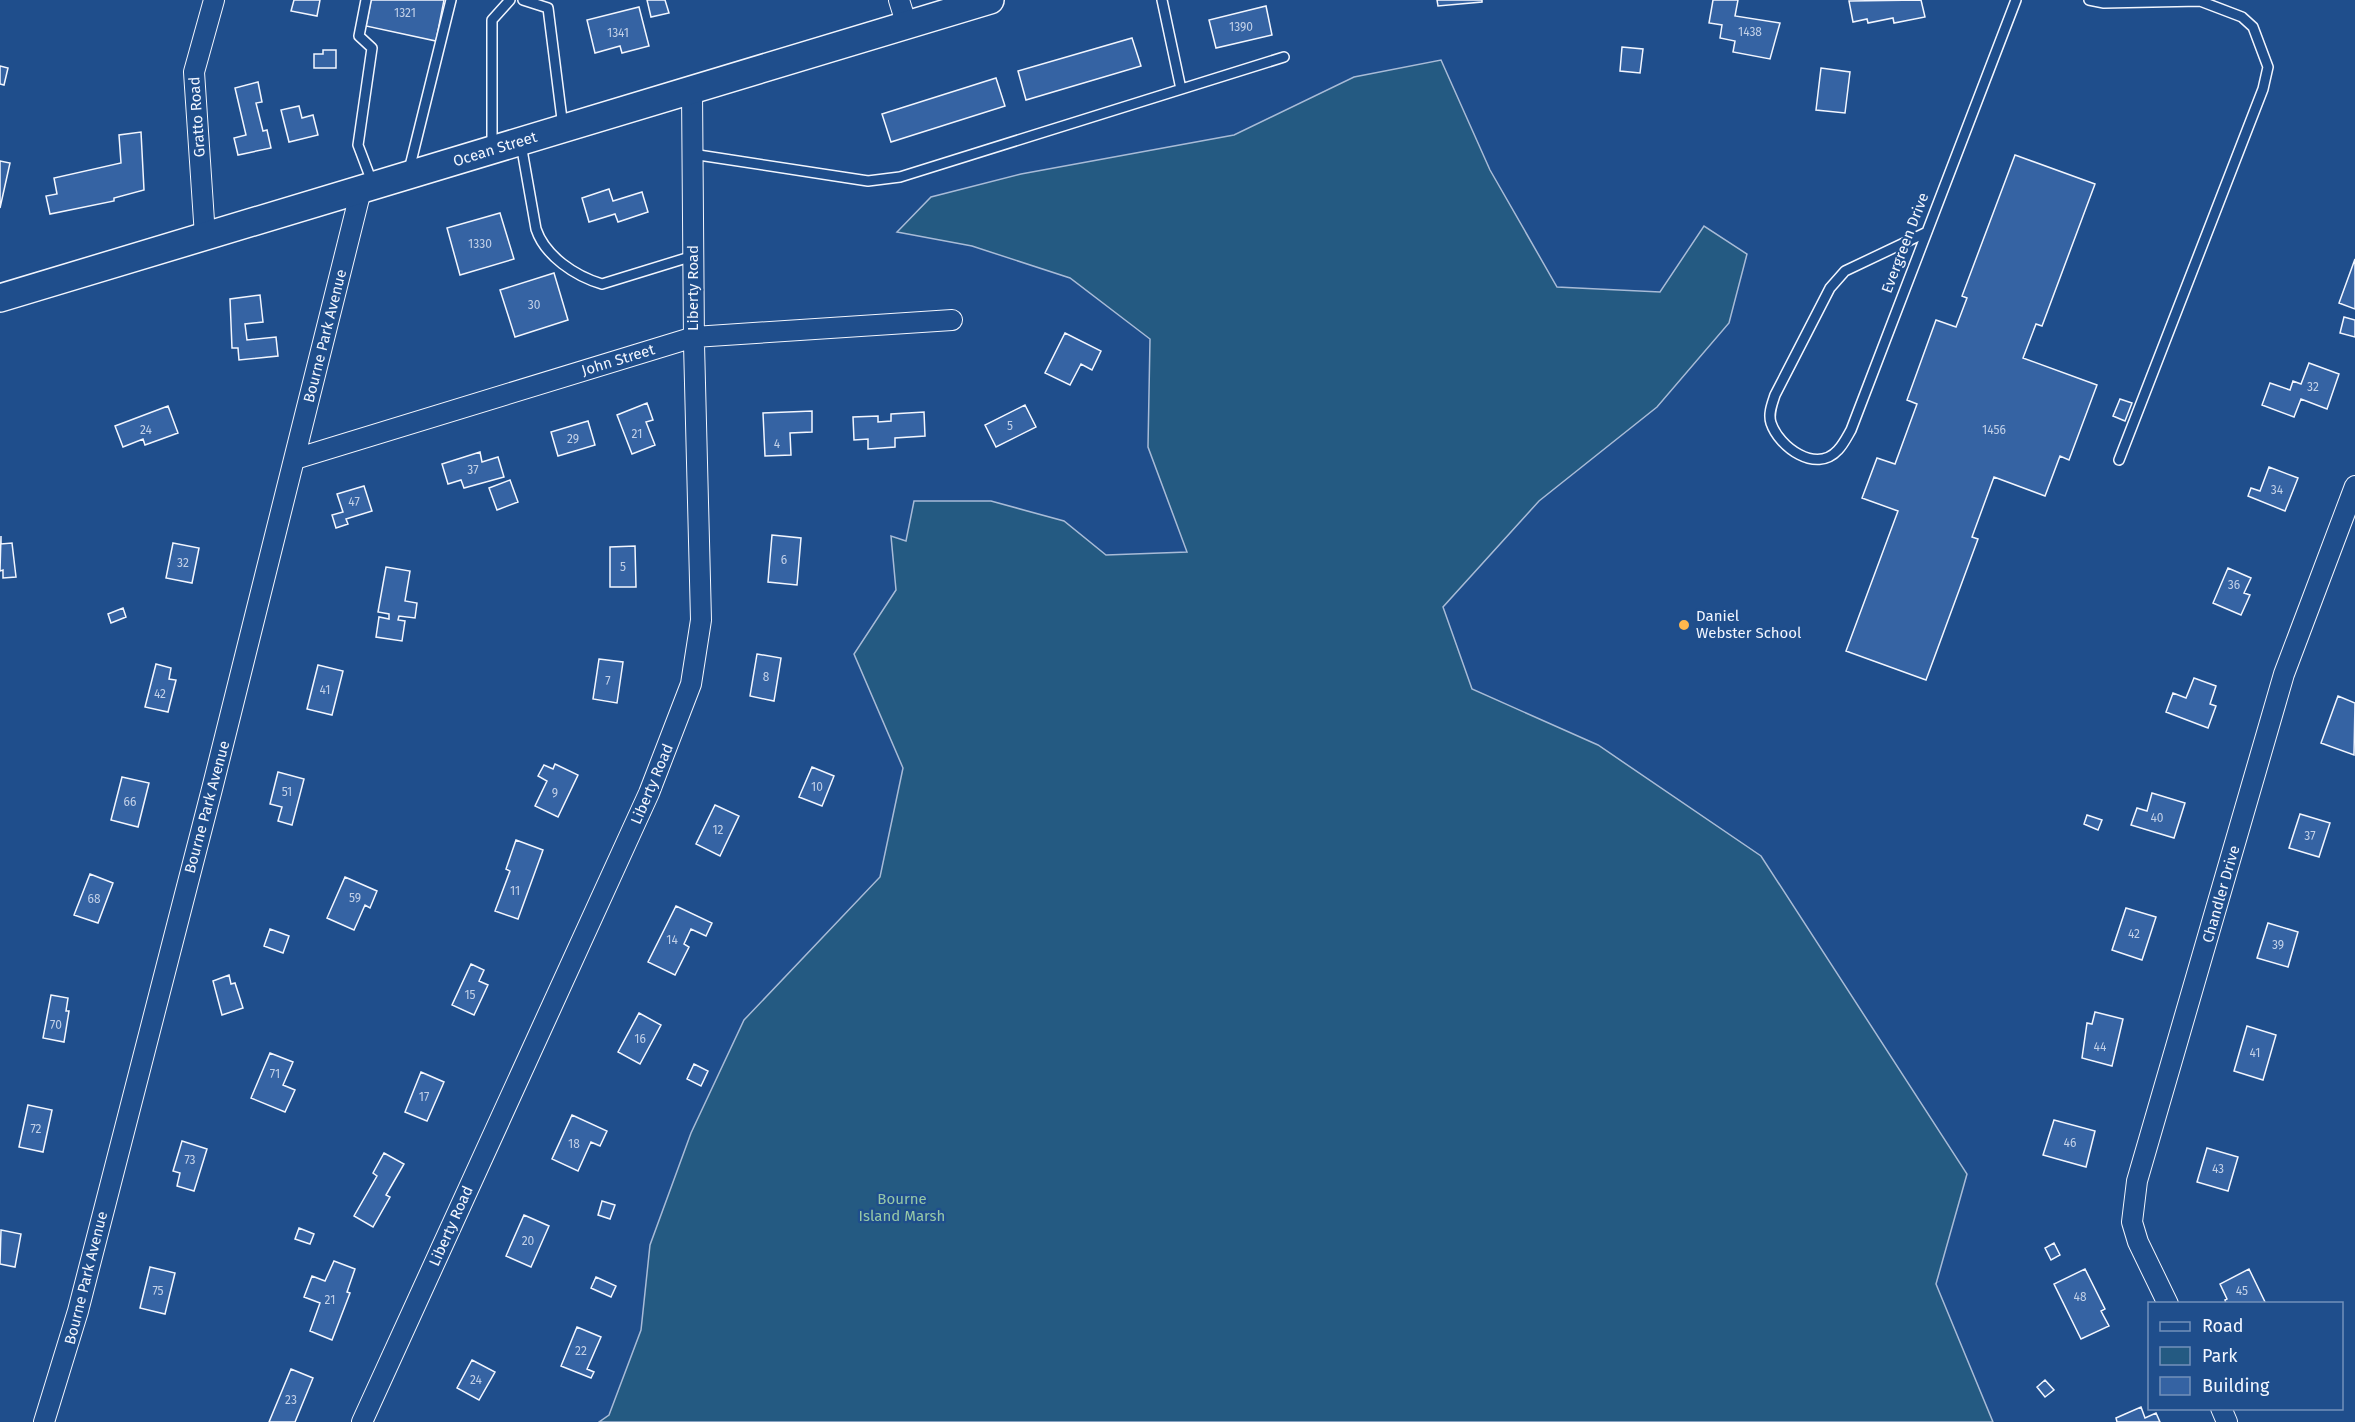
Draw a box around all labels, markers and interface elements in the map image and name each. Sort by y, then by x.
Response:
house number: 1321 [394,6,416,20]
house number: 1390 [1229,20,1253,34]
house number: 1438 [1738,25,1762,39]
house number: 1341 [607,26,629,40]
street label: Gratto Road [185,76,209,158]
street label: Ocean Street [451,128,540,170]
street label: Evergreen Drive [1878,190,1932,296]
house number: 1330 [468,237,492,251]
street label: Liberty Road [684,245,702,331]
street label: Bourne Park Avenue [300,268,350,404]
house number: 30 [528,298,541,312]
street label: John Street [579,340,657,380]
house number: 32 [2307,380,2319,394]
house number: 5 [1007,419,1013,433]
house number: 24 [140,423,153,437]
house number: 1456 [1982,423,2006,437]
house number: 21 [632,427,642,441]
house number: 29 [567,432,579,446]
house number: 4 [774,437,781,451]
house number: 37 [467,463,479,477]
house number: 34 [2271,483,2284,497]
house number: 47 [348,495,360,509]
house number: 6 [781,553,787,567]
house number: 32 [177,556,189,570]
house number: 5 [620,560,626,574]
house number: 36 [2228,578,2240,592]
place label: Daniel Webster School [1696,607,1802,642]
marker: Daniel Webster School [1677,618,1691,632]
house number: 8 [763,670,770,684]
house number: 7 [605,674,611,688]
house number: 41 [320,683,330,697]
house number: 42 [154,687,166,701]
street label: Bourne Park Avenue [181,739,233,875]
street label: Liberty Road [627,741,677,827]
house number: 10 [811,780,823,794]
house number: 51 [282,785,292,799]
house number: 9 [552,786,558,800]
house number: 66 [124,795,136,809]
house number: 40 [2150,811,2164,825]
house number: 12 [712,823,724,837]
house number: 37 [2304,829,2316,843]
street label: Chandler Drive [2199,843,2243,945]
house number: 11 [510,884,520,898]
house number: 59 [349,891,361,905]
house number: 68 [87,892,101,906]
house number: 42 [2128,927,2140,941]
house number: 14 [666,933,678,947]
house number: 39 [2272,938,2284,952]
house number: 15 [464,988,476,1002]
house number: 70 [50,1018,62,1032]
house number: 16 [634,1032,646,1046]
house number: 44 [2094,1040,2107,1054]
house number: 41 [2250,1046,2260,1060]
house number: 71 [270,1067,280,1081]
house number: 17 [419,1090,429,1104]
house number: 72 [30,1122,42,1136]
house number: 46 [2064,1136,2076,1150]
house number: 18 [568,1137,580,1151]
house number: 73 [184,1153,196,1167]
house number: 43 [2212,1162,2224,1176]
street label: Liberty Road [425,1183,477,1269]
park label: Bourne Island Marsh [859,1190,945,1225]
street label: Bourne Park Avenue [61,1210,111,1346]
house number: 20 [522,1234,535,1248]
house number: 75 [152,1284,164,1298]
house number: 45 [2236,1284,2248,1298]
house number: 48 [2074,1290,2087,1304]
house number: 21 [325,1293,335,1307]
legend [2148,1302,2343,1410]
text: Road [2202,1315,2244,1337]
house number: 22 [575,1344,587,1358]
text: Park [2202,1345,2238,1367]
house number: 24 [470,1373,483,1387]
text: Building [2202,1375,2270,1397]
house number: 23 [285,1393,297,1407]

